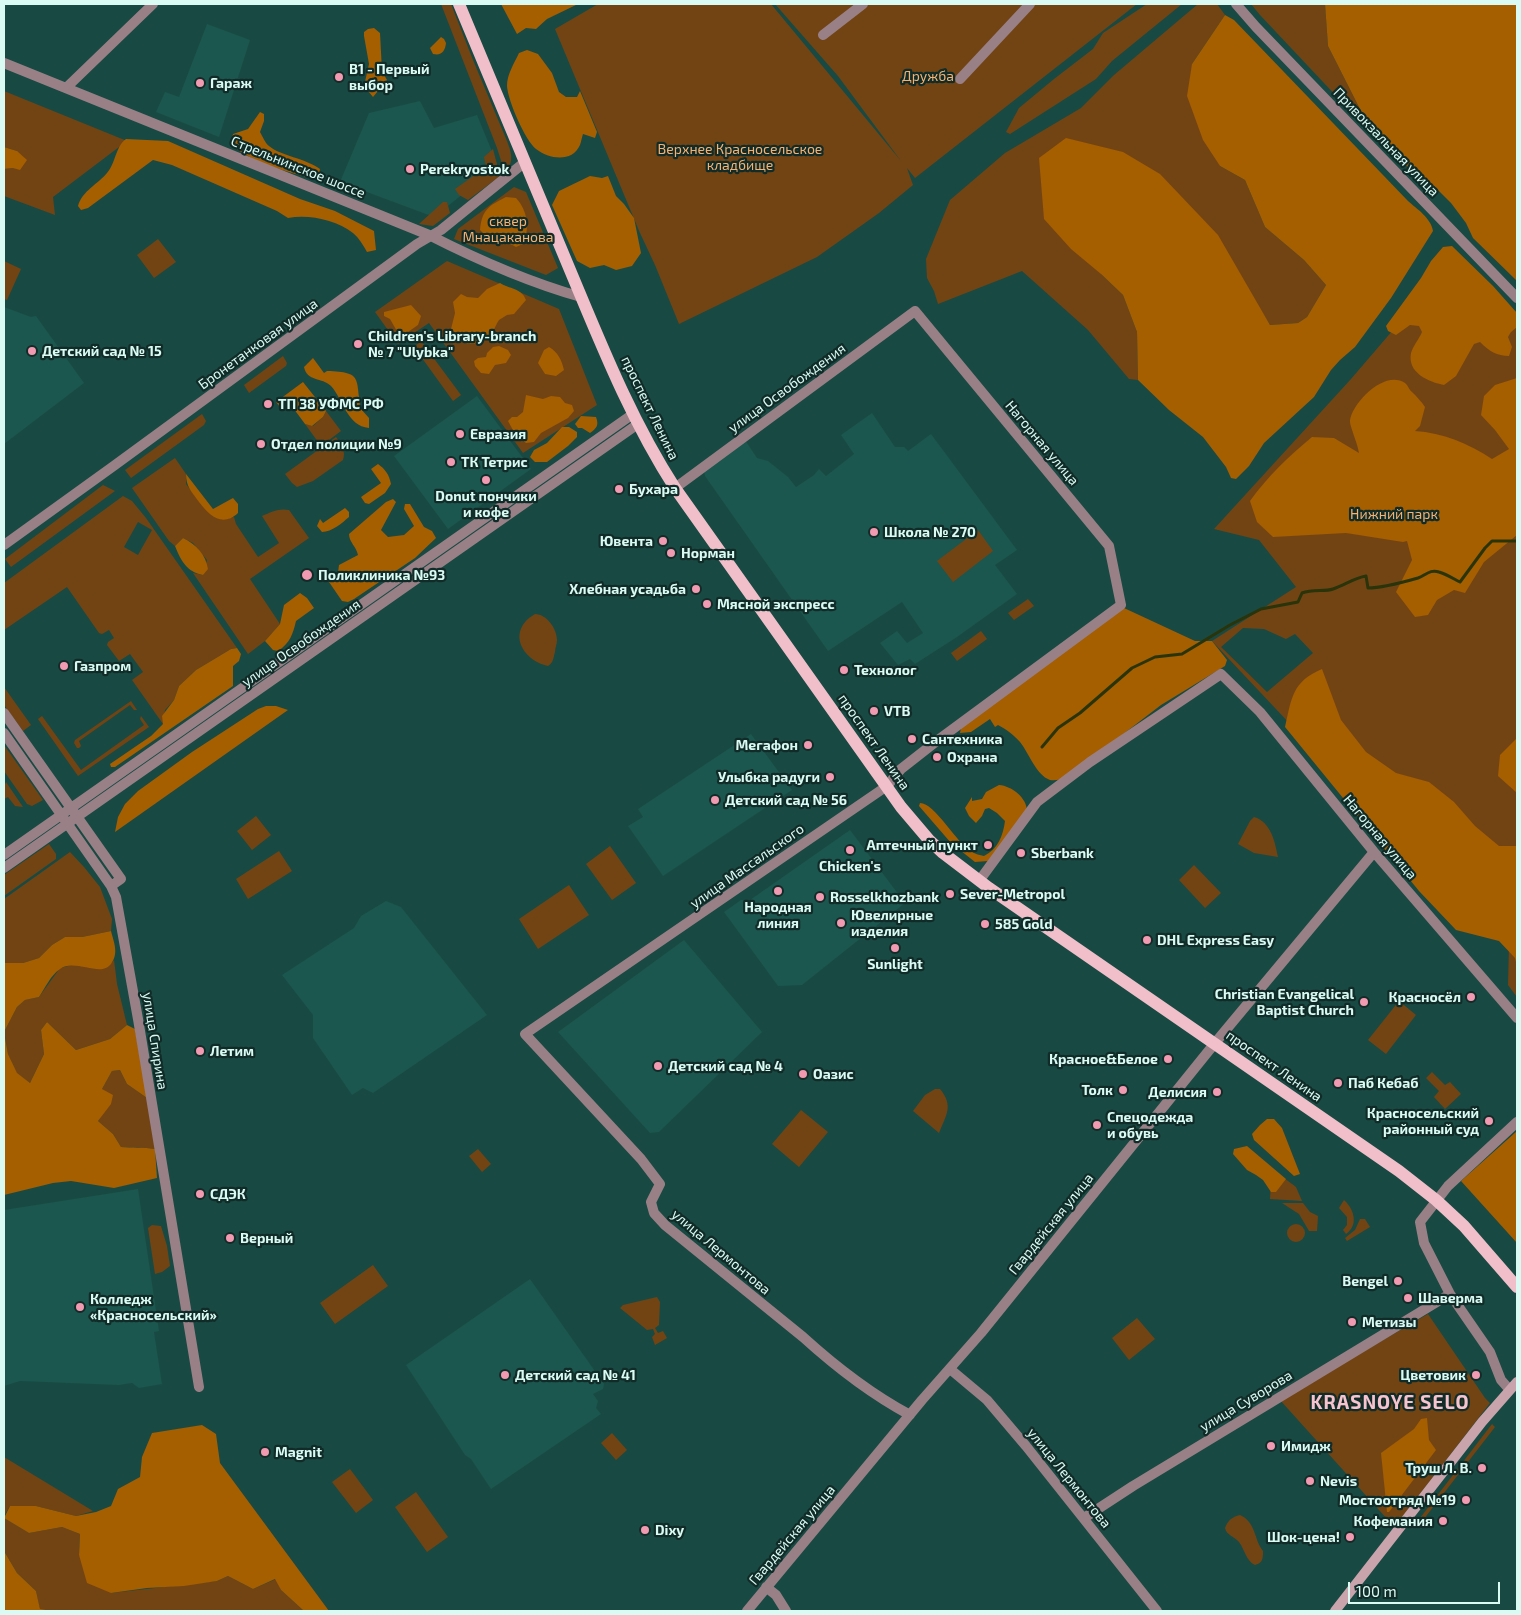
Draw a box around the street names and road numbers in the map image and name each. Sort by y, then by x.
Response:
street label: Привокзальная улица [1330,84,1442,200]
street label: Стрельнинское шоссе [228,132,368,202]
street label: Бронетанковая улица [195,295,321,393]
street label: улица Освобождения [725,340,849,436]
street label: проспект Ленина [618,353,682,463]
street label: Нагорная улица [1002,397,1082,489]
street label: улица Освобождения [238,596,364,690]
street label: проспект Ленина [835,691,913,793]
street label: Нагорная улица [1340,791,1420,883]
street label: улица Массальского [687,820,807,912]
street label: улица Спирина [139,991,171,1091]
street label: проспект Ленина [1223,1027,1325,1105]
street label: Гвардейская улица [1005,1170,1097,1278]
street label: улица Лермонтова [668,1206,774,1298]
street label: улица Суворова [1197,1367,1295,1435]
street label: улица Лермонтова [1023,1425,1115,1531]
street label: Гвардейская улица [745,1482,839,1588]

